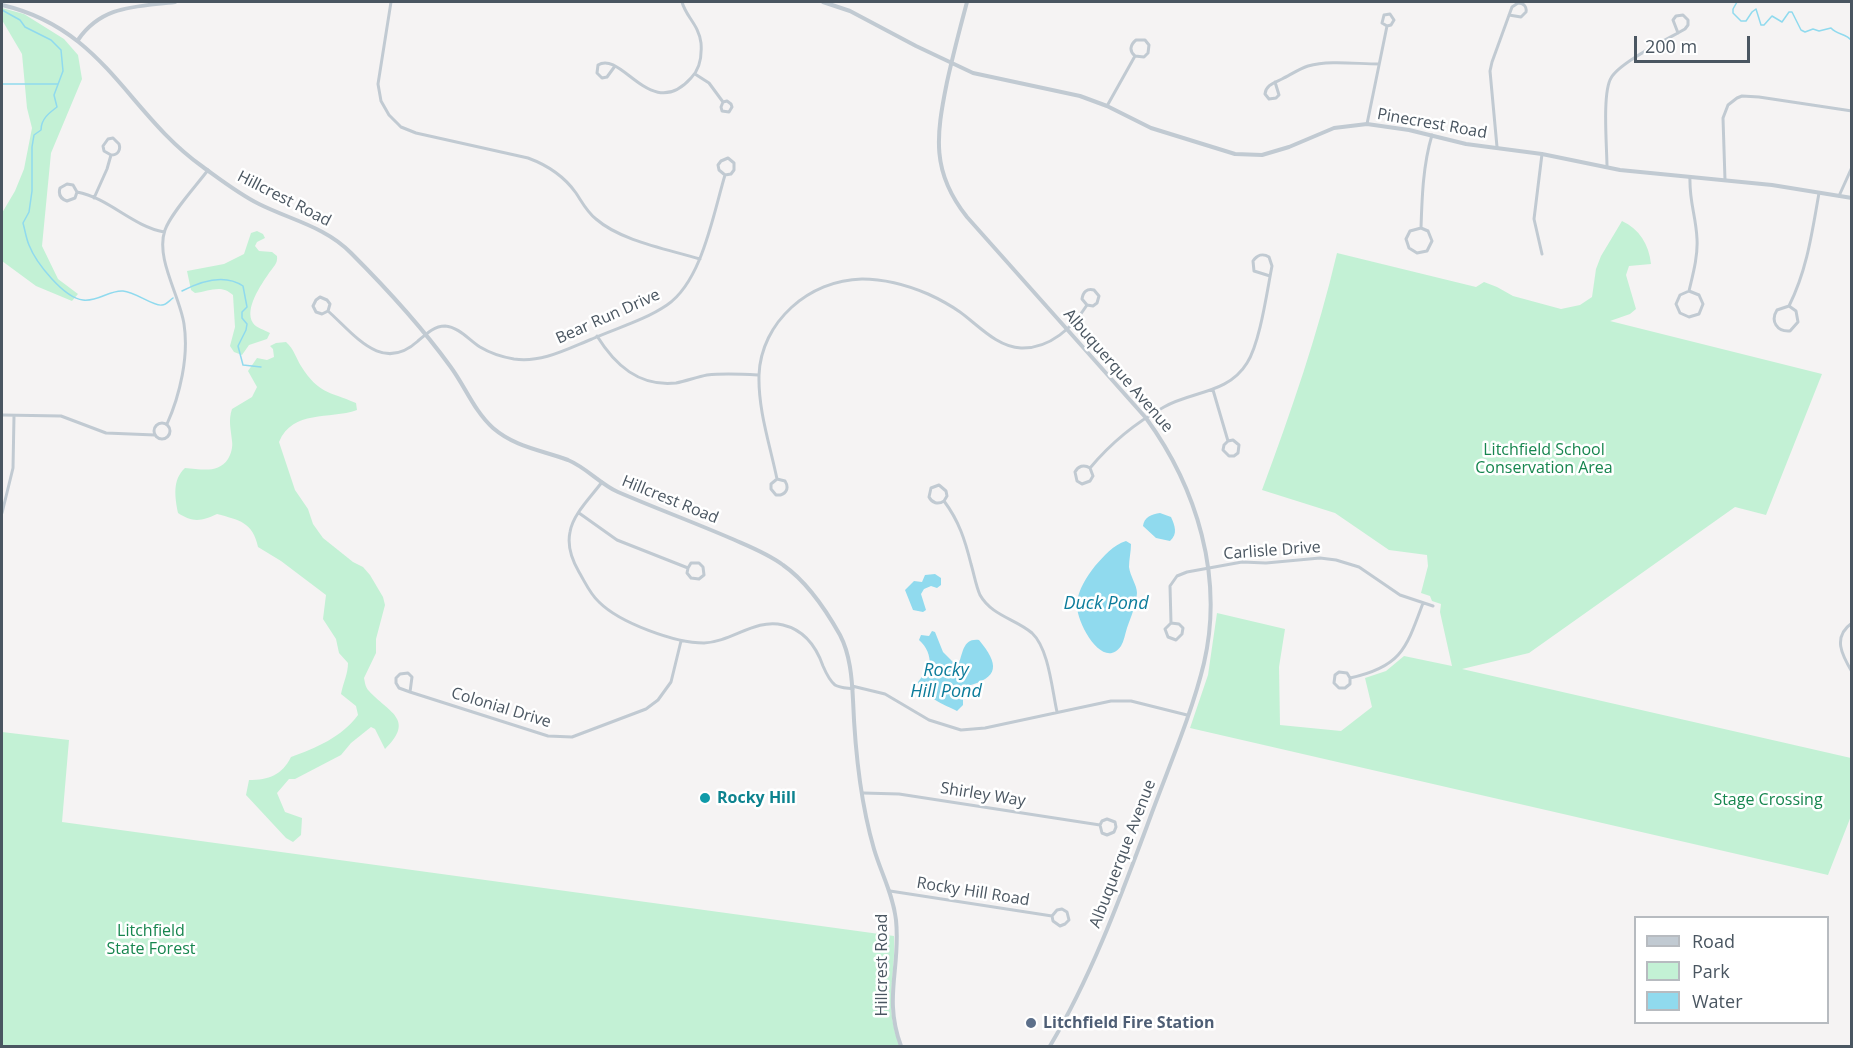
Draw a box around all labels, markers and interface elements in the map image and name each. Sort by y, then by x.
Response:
scale bar [1637,24,1752,62]
text: 200 m [1645,34,1697,58]
street label: Pinecrest Road [1376,105,1488,143]
street label: Hillcrest Road [234,167,334,231]
street label: Bear Run Drive [553,286,663,348]
street label: Albuquerque Avenue [1059,305,1177,437]
park label: Litchfield School Conservation Area [1475,440,1613,478]
street label: Hillcrest Road [619,472,721,528]
street label: Carlisle Drive [1223,538,1321,564]
water label: Duck Pond [1063,593,1149,615]
water label: Rocky Hill Pond [910,660,982,702]
street label: Colonial Drive [449,684,553,732]
street label: Albuquerque Avenue [1086,777,1160,931]
street label: Shirley Way [939,779,1027,811]
place label: Rocky Hill [717,788,796,808]
park label: Stage Crossing [1713,790,1823,810]
marker: Rocky Hill [698,791,712,805]
street label: Rocky Hill Road [915,874,1031,910]
street label: Hillcrest Road [872,914,892,1016]
legend [1634,916,1829,1024]
park label: Litchfield State Forest [107,921,195,959]
text: Road [1692,929,1735,953]
text: Park [1692,959,1730,983]
text: Water [1692,989,1743,1013]
place label: Litchfield Fire Station [1043,1013,1215,1033]
marker: Litchfield Fire Station [1024,1016,1038,1030]

